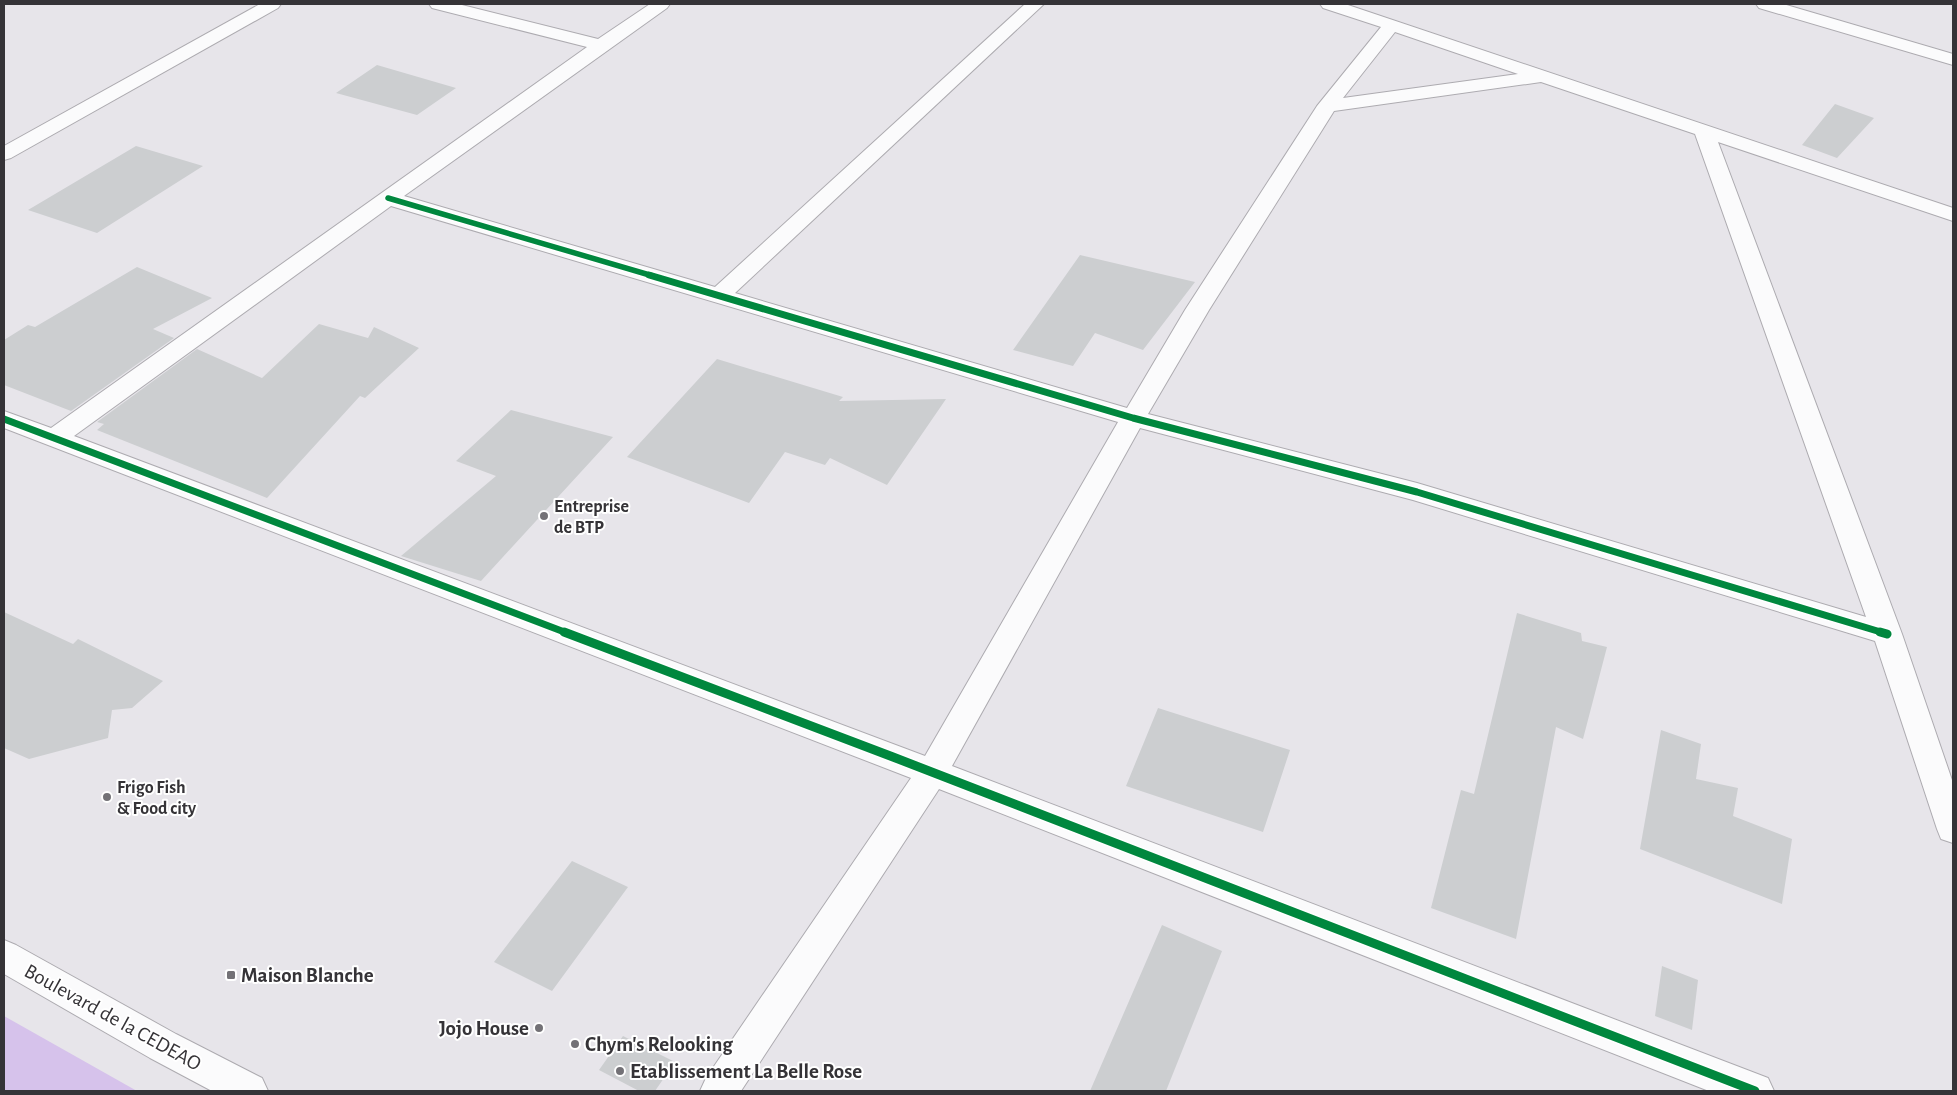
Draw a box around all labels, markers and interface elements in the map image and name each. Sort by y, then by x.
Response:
place label: Entreprise de BTP [554,498,629,537]
marker: Entreprise de BTP [538,510,550,522]
place label: Frigo Fish & Food city [117,779,197,818]
marker: Frigo Fish & Food city [101,791,113,803]
street label: Boulevard de la CEDEAO [21,960,205,1075]
place label: Maison Blanche [241,965,374,986]
marker: Maison Blanche [225,969,237,981]
place label: Jojo House [439,1018,529,1039]
marker: Jojo House [533,1022,545,1034]
place label: Chym's Relooking [585,1034,733,1055]
marker: Chym's Relooking [569,1038,581,1050]
place label: Etablissement La Belle Rose [630,1061,862,1082]
marker: Etablissement La Belle Rose [614,1065,626,1077]

